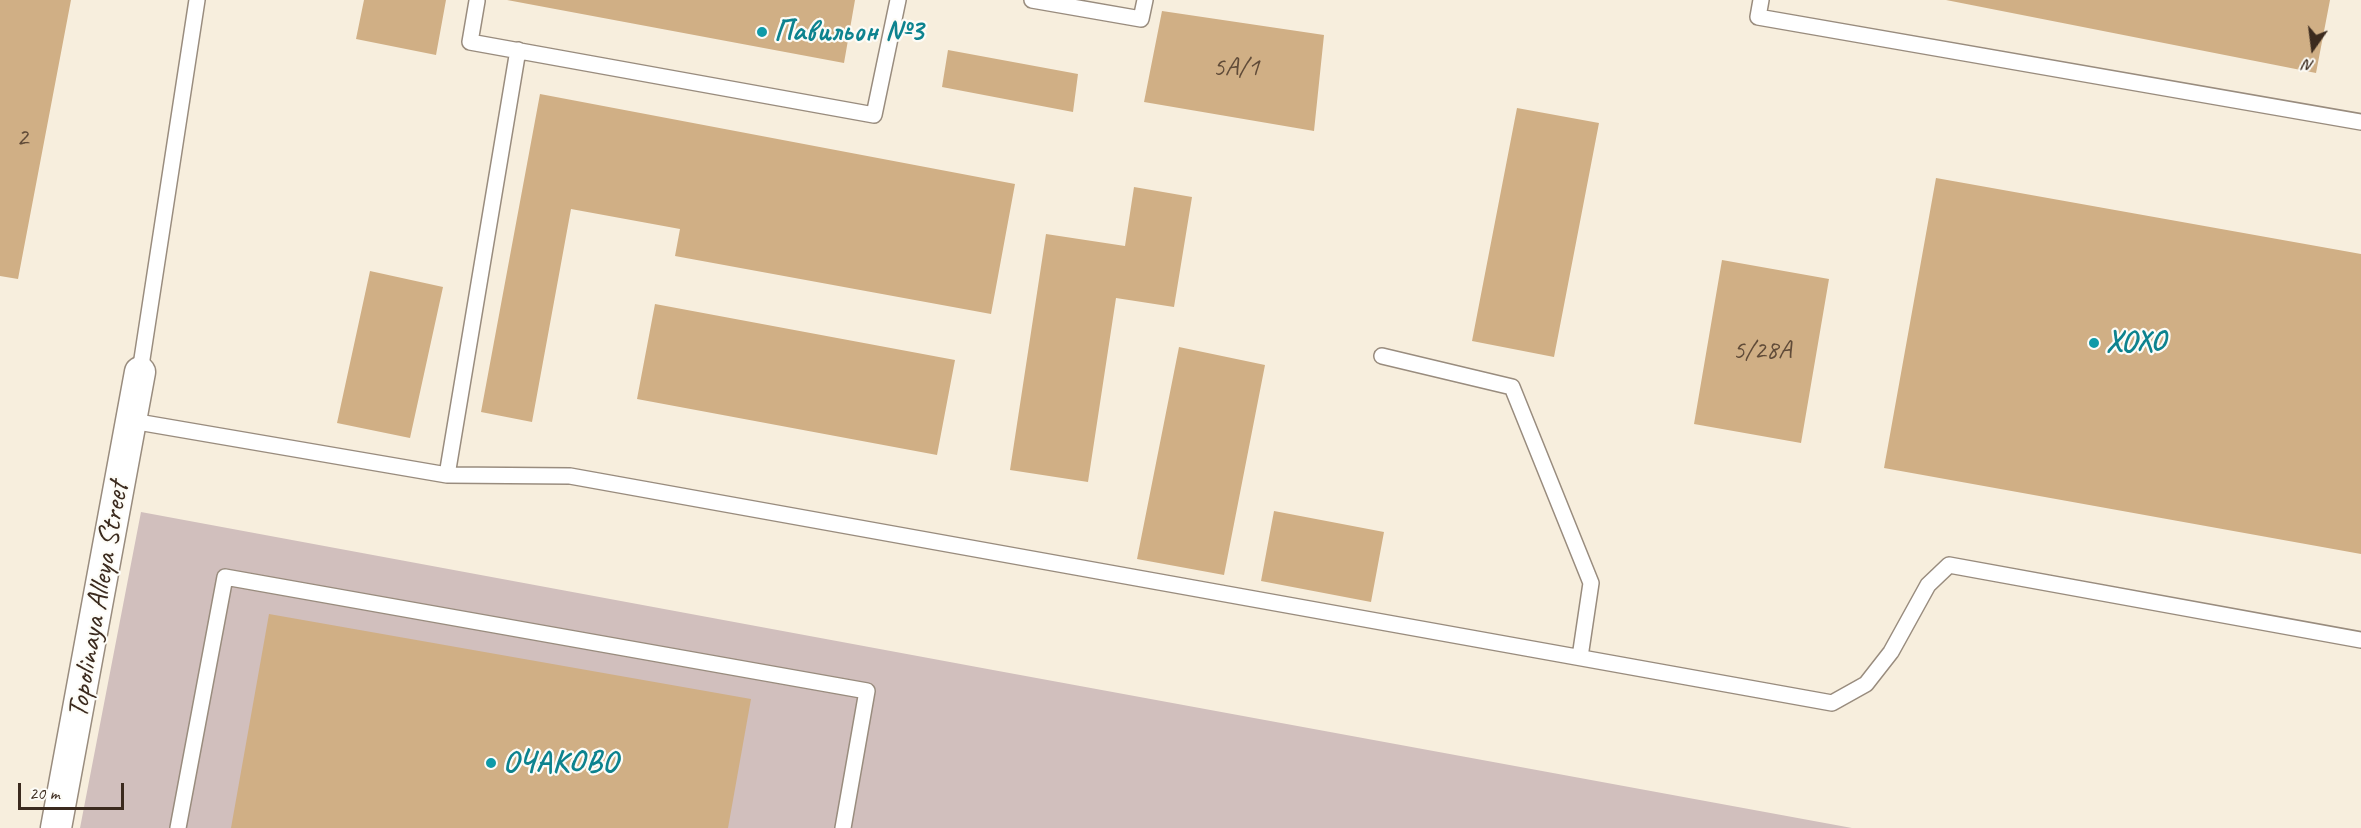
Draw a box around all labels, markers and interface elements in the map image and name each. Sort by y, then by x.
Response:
place label: Павильон №3 [774,14,923,50]
north arrow [2283,18,2343,78]
marker: Павильон №3 [755,25,769,39]
house number: 5А/1 [1213,52,1259,84]
text: N [2301,55,2316,76]
house number: 2 [16,122,28,154]
place label: XOXO [2106,325,2165,361]
house number: 5/28А [1733,335,1791,367]
marker: XOXO [2087,336,2101,350]
street label: Topolinaya Alleya Street [60,479,138,721]
place label: ОЧАКОВО [503,745,617,781]
marker: ОЧАКОВО [484,756,498,770]
scale bar [21,771,128,809]
text: 20 m [29,782,60,804]

